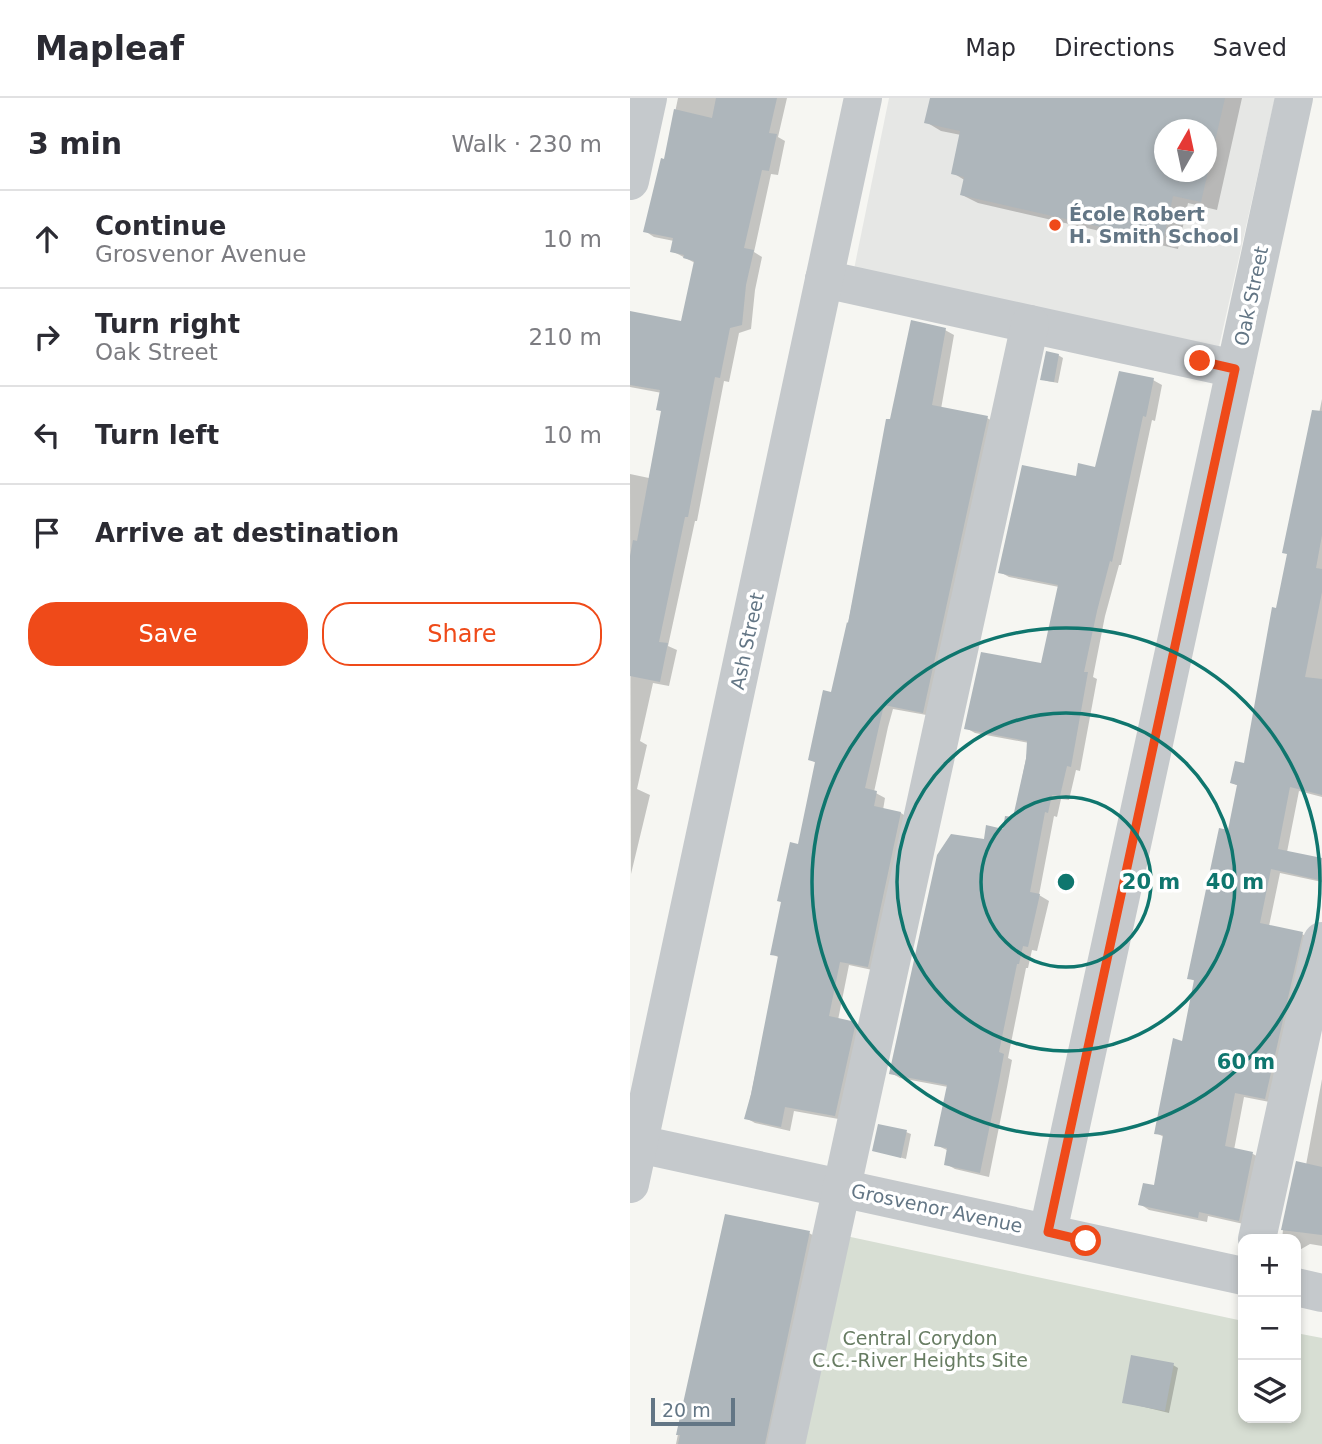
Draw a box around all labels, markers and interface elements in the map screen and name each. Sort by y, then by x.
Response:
text: Mapleaf [35,29,184,68]
text: Map [965,34,1016,62]
text: Directions [1054,34,1175,62]
text: Saved [1213,34,1287,62]
north arrow [1154,119,1217,182]
text: 3 min [28,126,122,161]
text: Walk · 230 m [451,131,602,157]
place label: École Robert H. Smith School [1069,203,1239,247]
text: Continue [95,211,226,241]
marker: École Robert H. Smith School [1047,217,1063,233]
icon: ahead [28,220,66,258]
text: 10 m [543,226,602,252]
text: Grosvenor Avenue [95,241,306,267]
street label: Oak Street [1230,244,1272,348]
text: Turn right [95,309,240,339]
icon: right [28,318,66,356]
text: 210 m [528,324,602,350]
text: Oak Street [95,339,218,365]
route end [1184,345,1215,376]
icon: left [28,416,66,454]
text: Turn left [95,420,219,450]
text: 10 m [543,422,602,448]
icon: arrive [28,514,66,552]
text: Arrive at destination [95,518,399,548]
street label: Ash Street [726,590,768,692]
button: Save [28,602,308,666]
button: Share [322,602,602,666]
centre of rings [1054,870,1078,894]
text: 20 m [1122,870,1180,894]
text: 40 m [1206,870,1264,894]
text: 60 m [1217,1050,1275,1074]
street label: Grosvenor Avenue [849,1179,1025,1237]
route start [1070,1225,1101,1256]
map controls [1238,1234,1301,1423]
button: + [1238,1234,1301,1297]
button: − [1238,1297,1301,1360]
park label: Central Corydon C.C.-River Heights Site [812,1327,1028,1371]
button: layers [1238,1360,1301,1423]
scale bar [651,1395,735,1427]
text: 20 m [662,1399,711,1421]

